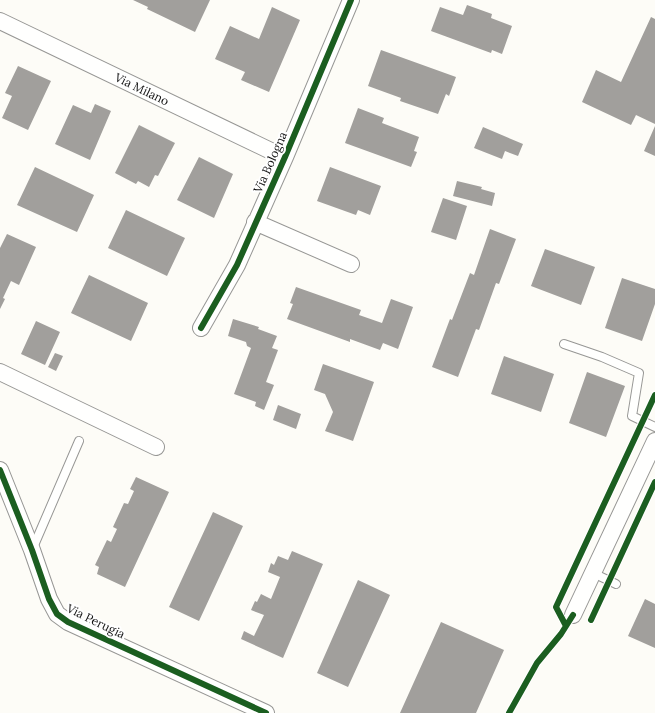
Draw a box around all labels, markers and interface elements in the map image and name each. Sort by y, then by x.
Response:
street label: Via Milano [112,69,172,109]
street label: Via Bologna [249,129,290,196]
street label: Via Perugia [64,600,128,642]

